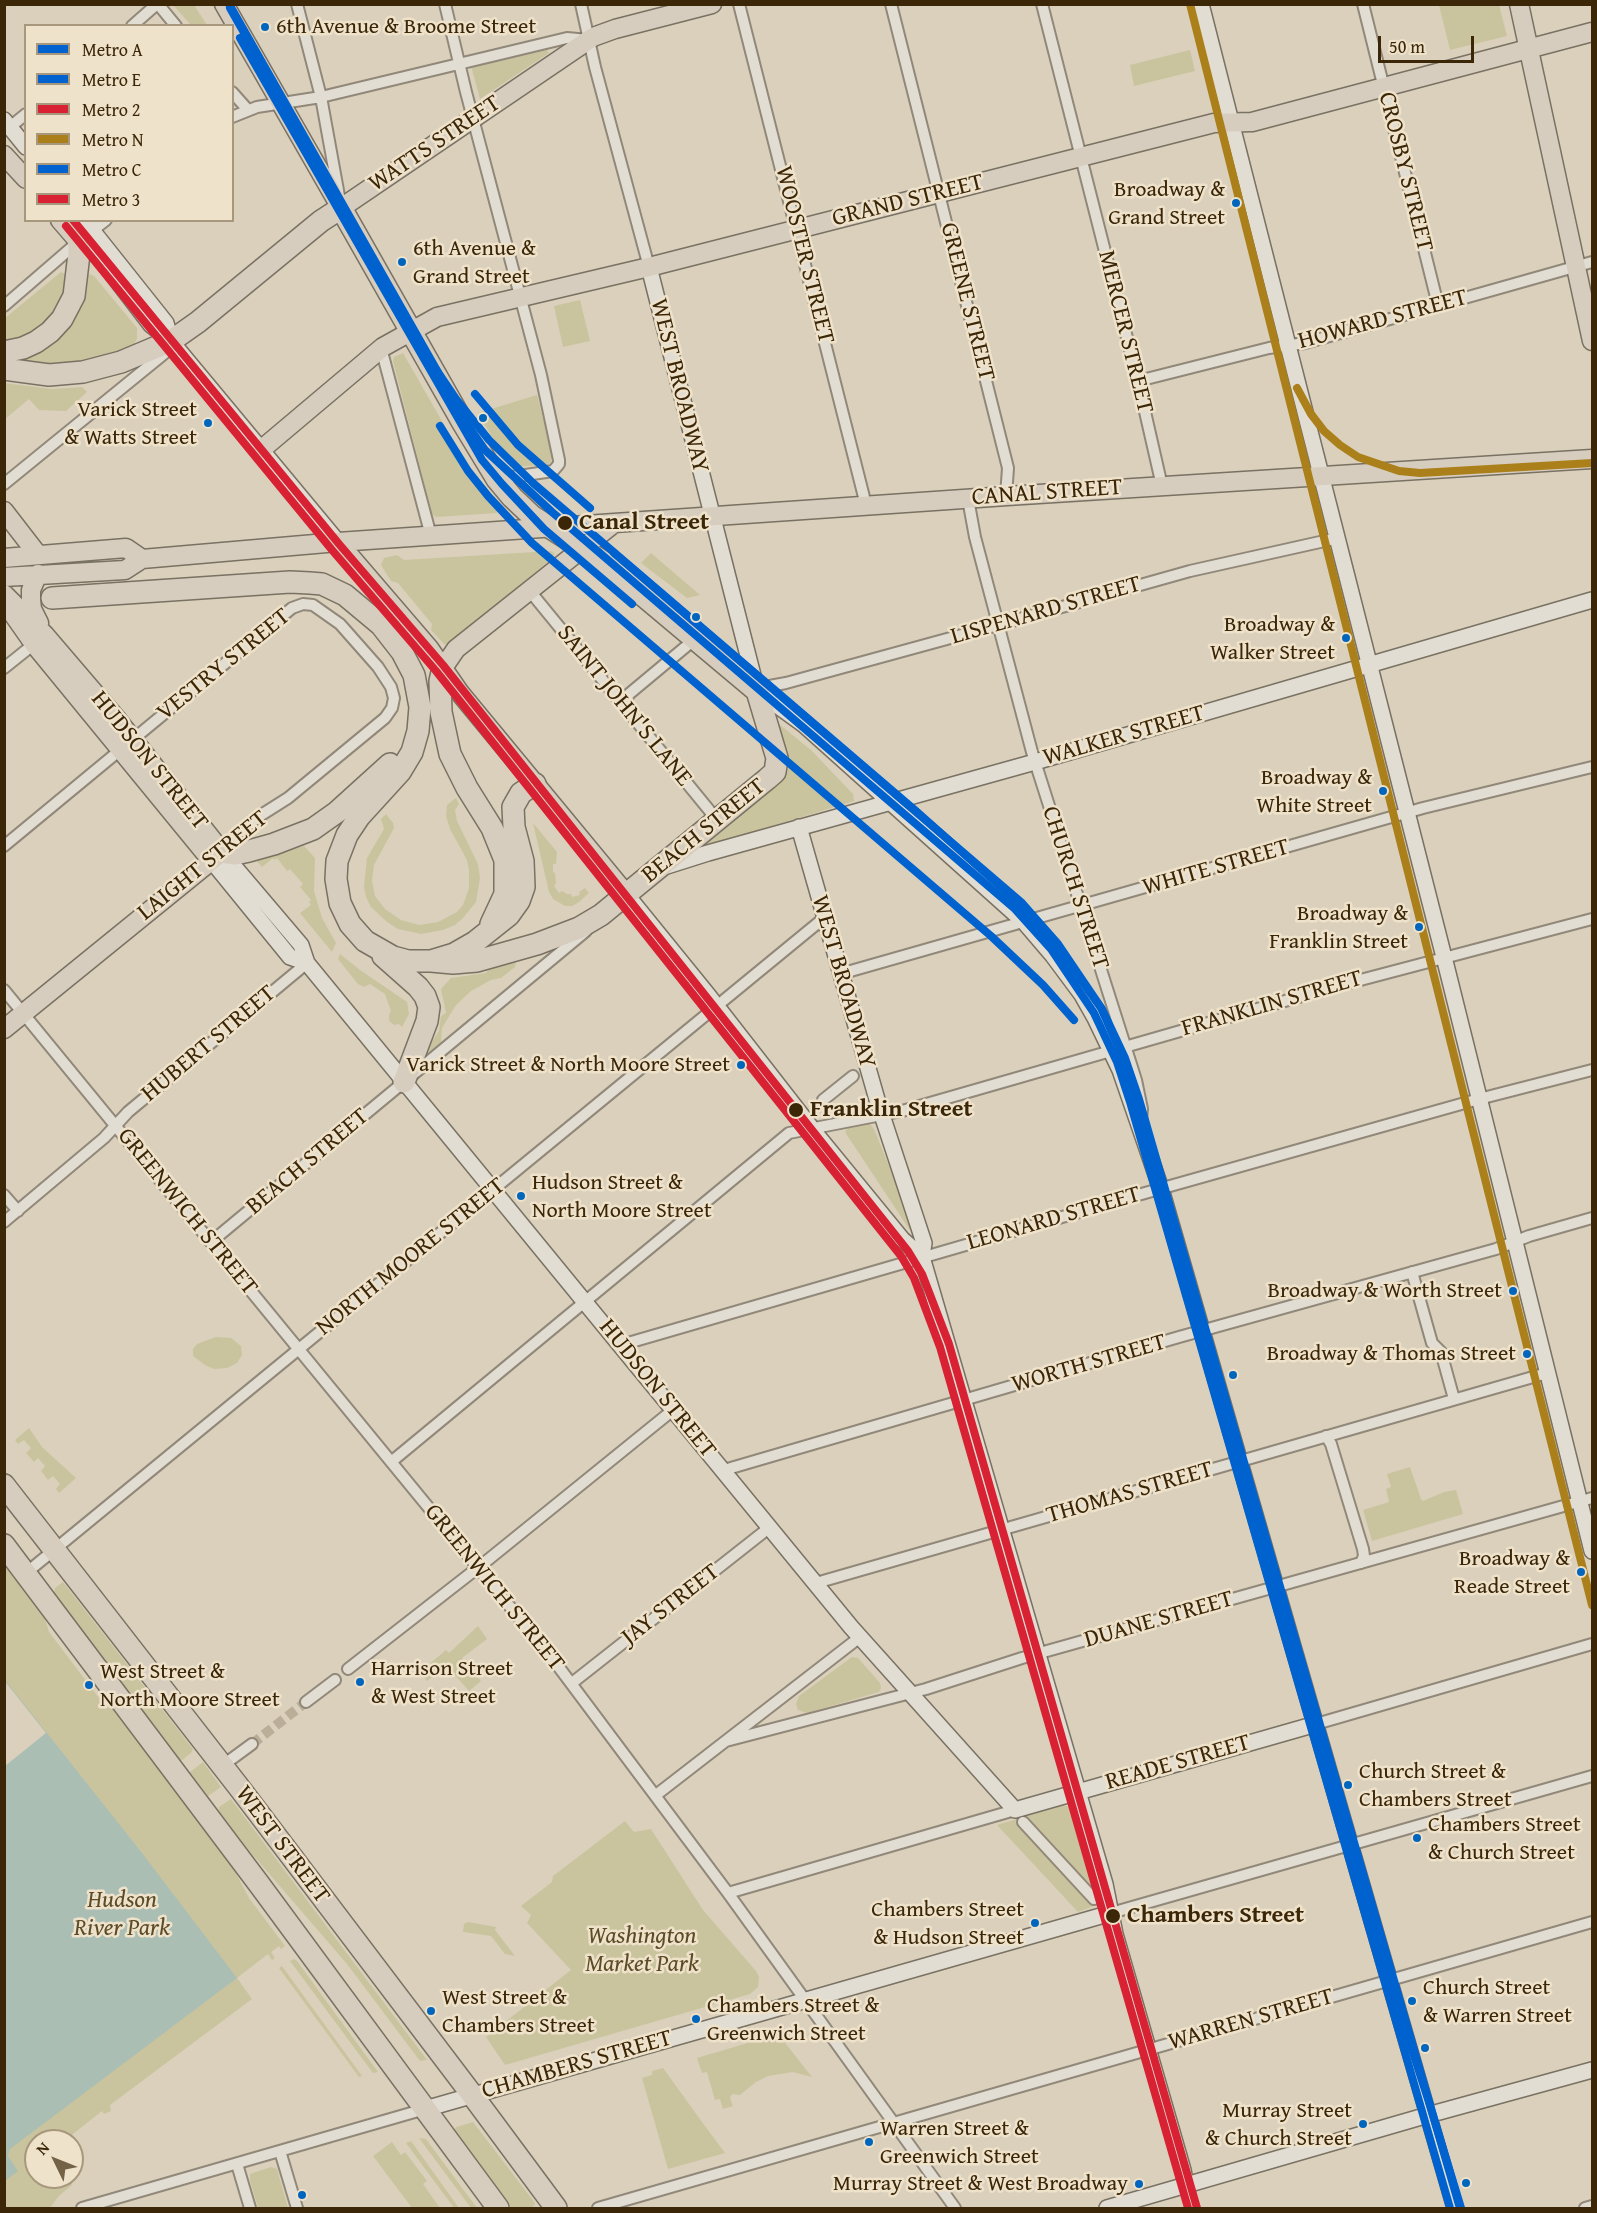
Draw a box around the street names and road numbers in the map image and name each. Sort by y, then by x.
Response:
street label: WATTS STREET [364,89,506,199]
street label: CROSBY STREET [1371,89,1439,255]
street label: WOOSTER STREET [768,163,840,347]
street label: GRAND STREET [829,168,987,234]
street label: GREENE STREET [933,220,1001,384]
street label: MERCER STREET [1091,248,1159,416]
street label: HOWARD STREET [1295,284,1471,356]
street label: WEST BROADWAY [643,296,715,476]
street label: CANAL STREET [971,473,1123,513]
street label: LISPENARD STREET [948,570,1144,652]
street label: VESTRY STREET [151,602,297,728]
street label: SAINT JOHN'S LANE [550,620,698,792]
street label: HUDSON STREET [84,686,214,836]
street label: WALKER STREET [1040,699,1208,773]
street label: BEACH STREET [636,772,772,890]
street label: CHURCH STREET [1035,803,1115,973]
street label: LAIGHT STREET [132,805,274,927]
street label: WHITE STREET [1139,833,1293,903]
street label: WEST BROADWAY [805,892,881,1072]
street label: FRANKLIN STREET [1178,964,1366,1044]
street label: HUBERT STREET [136,980,282,1108]
street label: BEACH STREET [241,1102,375,1222]
street label: GREENWICH STREET [111,1123,263,1301]
street label: NORTH MOORE STREET [311,1172,511,1342]
street label: LEONARD STREET [964,1180,1144,1258]
street label: HUDSON STREET [592,1314,722,1464]
street label: WORTH STREET [1009,1328,1169,1400]
street label: THOMAS STREET [1043,1455,1217,1531]
street label: GREENWICH STREET [418,1499,570,1677]
street label: JAY STREET [616,1558,726,1652]
street label: DUANE STREET [1081,1585,1237,1655]
street label: READE STREET [1102,1729,1254,1797]
street label: WEST STREET [228,1781,336,1909]
street label: WARREN STREET [1165,1983,1337,2057]
street label: CHAMBERS STREET [479,2024,675,2106]

